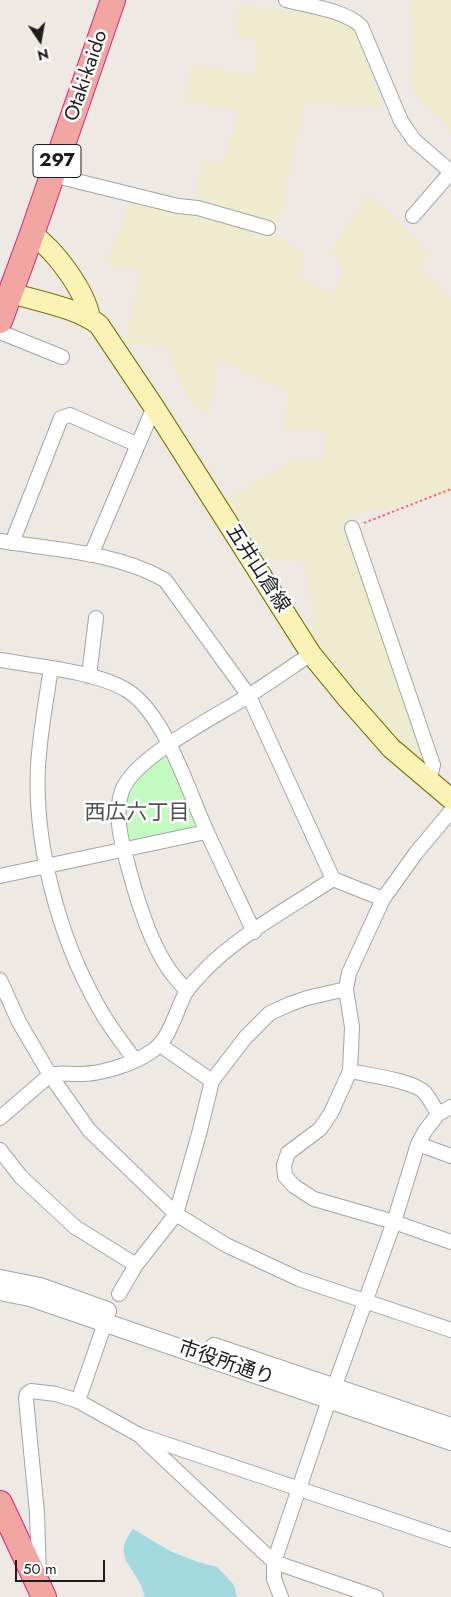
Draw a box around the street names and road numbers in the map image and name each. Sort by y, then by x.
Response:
street label: Otaki-kaido [60,27,114,125]
road number: 297 [33,144,81,178]
street label: 五井山倉線 [220,521,294,617]
street label: 市役所通り [175,1336,277,1392]

